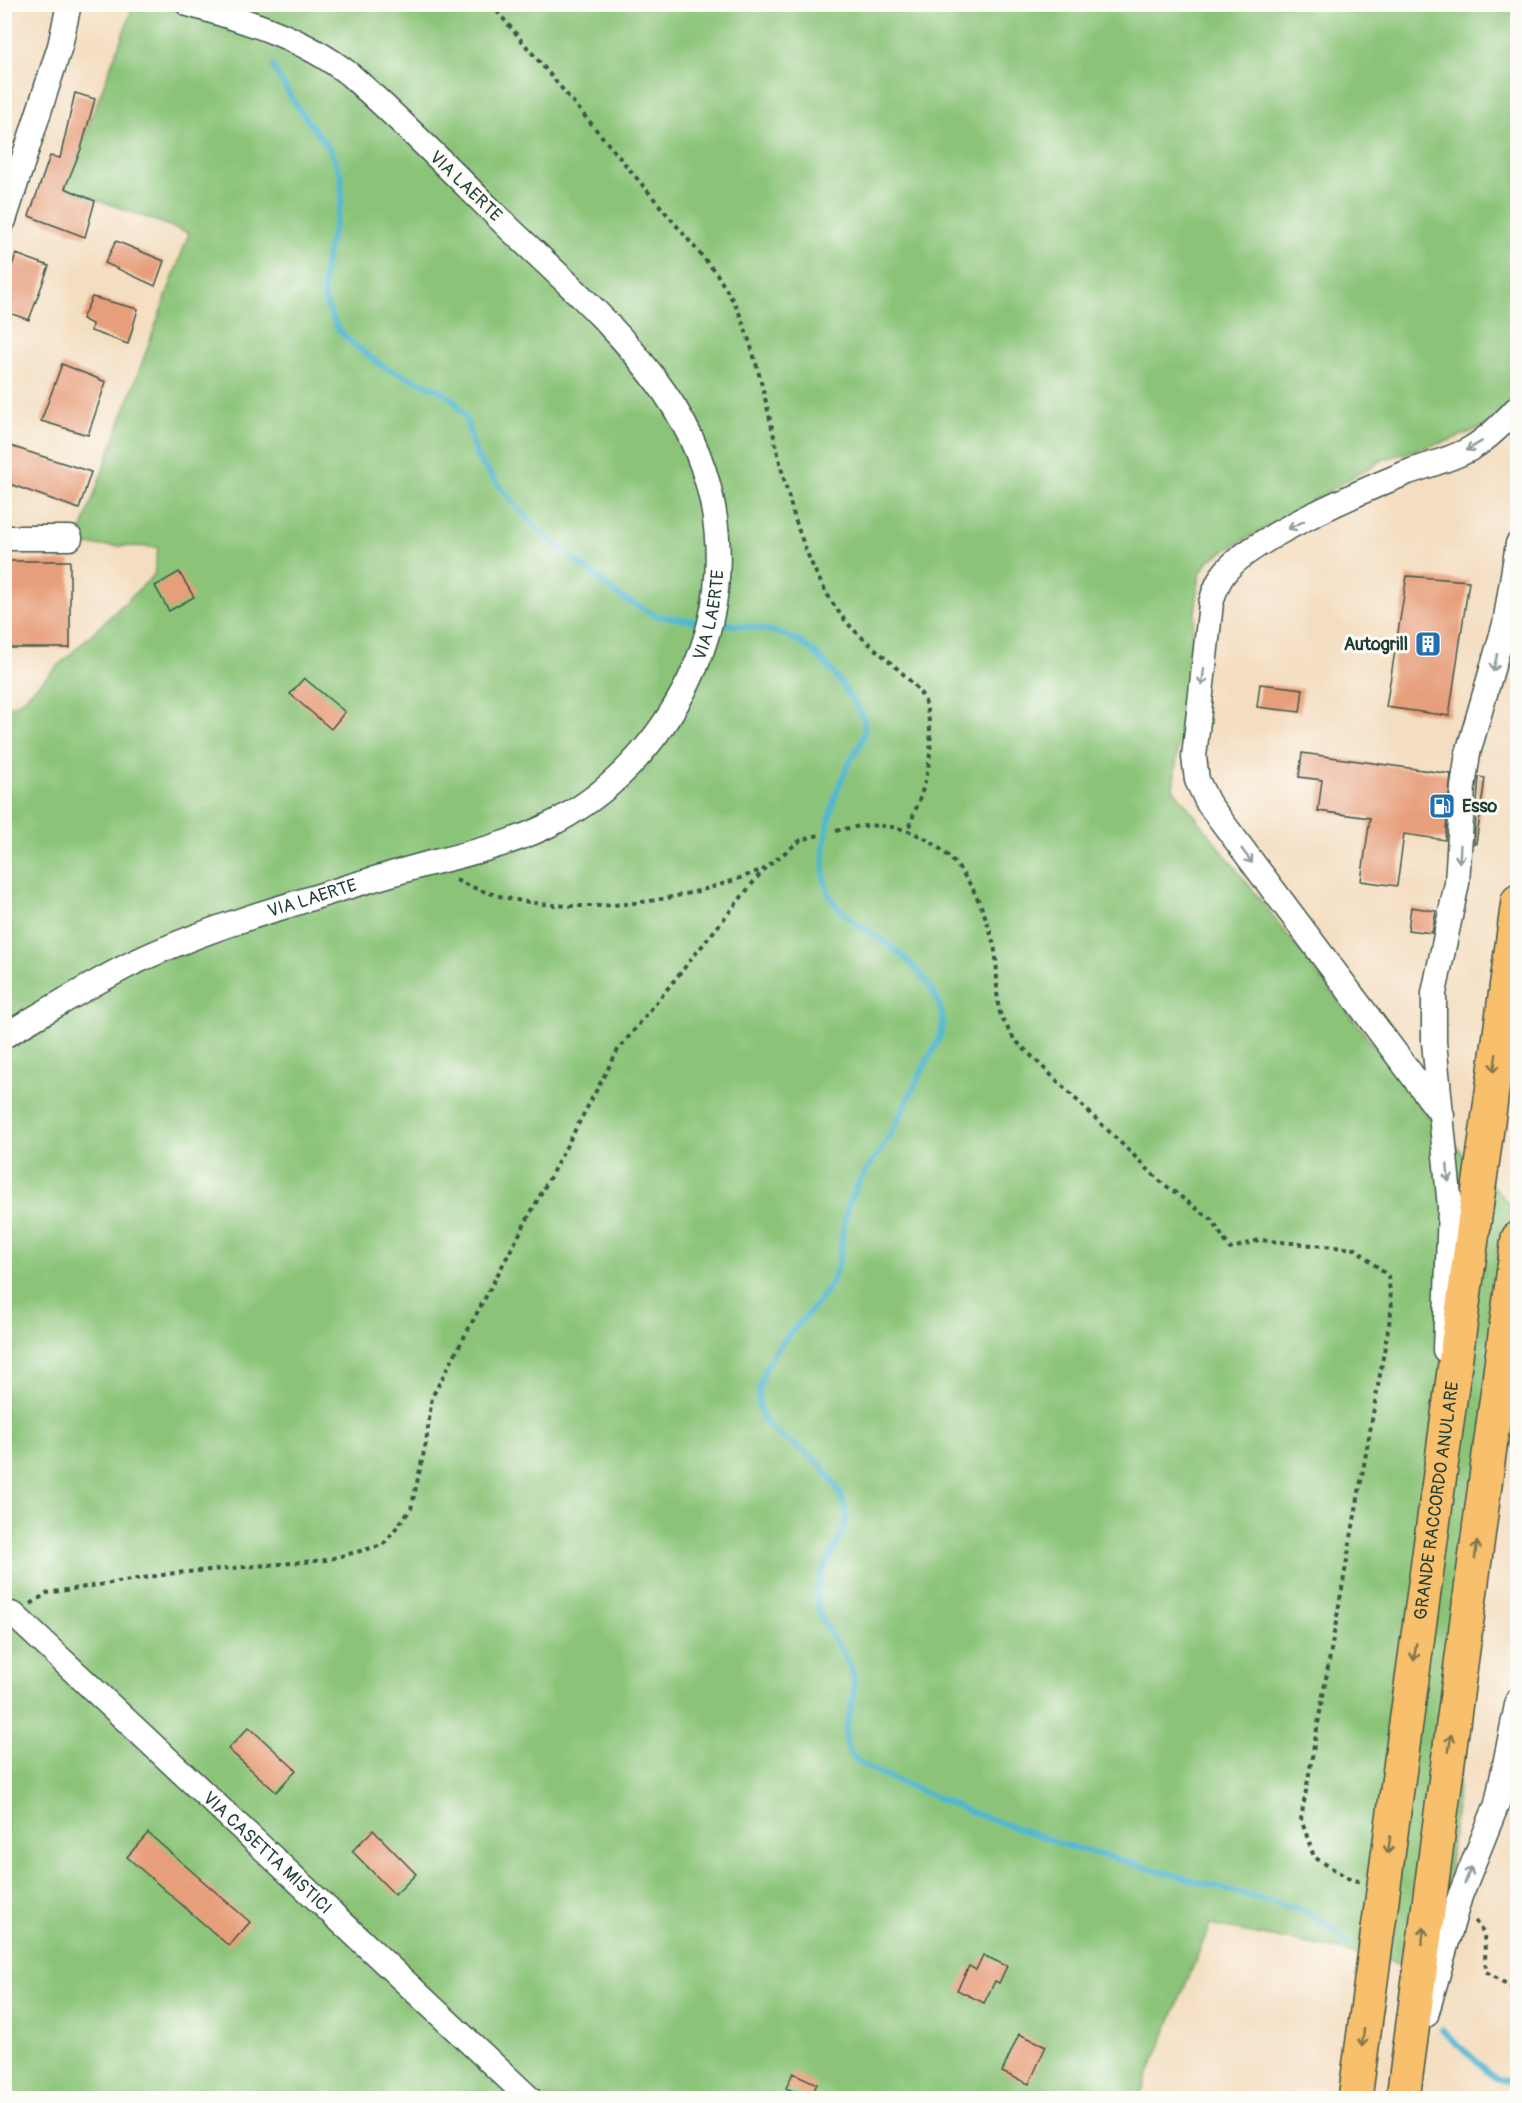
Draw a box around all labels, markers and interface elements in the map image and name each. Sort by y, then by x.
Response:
street label: VIA LAERTE [424,146,507,227]
one-way arrow [1466,440,1483,452]
one-way arrow [1288,520,1306,531]
street label: VIA LAERTE [688,569,730,664]
building icon: Autogrill [1413,629,1443,659]
place label: Autogrill [1344,633,1408,656]
one-way arrow [1489,654,1501,673]
one-way arrow [1197,667,1208,686]
fuel station icon: Esso [1427,791,1457,821]
place label: Esso [1462,795,1497,818]
one-way arrow [1454,843,1465,863]
one-way arrow [1241,847,1254,863]
street label: VIA LAERTE [265,874,360,923]
one-way arrow [1490,1053,1501,1073]
one-way arrow [1443,1163,1454,1183]
street label: GRANDE RACCORDO ANULARE [1409,1380,1464,1621]
one-way arrow [1471,1541,1482,1560]
one-way arrow [1409,1641,1420,1661]
one-way arrow [1445,1734,1456,1754]
street label: VIA CASETTA MISTICI [198,1787,337,1919]
one-way arrow [1383,1835,1394,1854]
one-way arrow [1463,1866,1474,1885]
one-way arrow [1418,1927,1429,1947]
one-way arrow [1357,2028,1368,2048]

